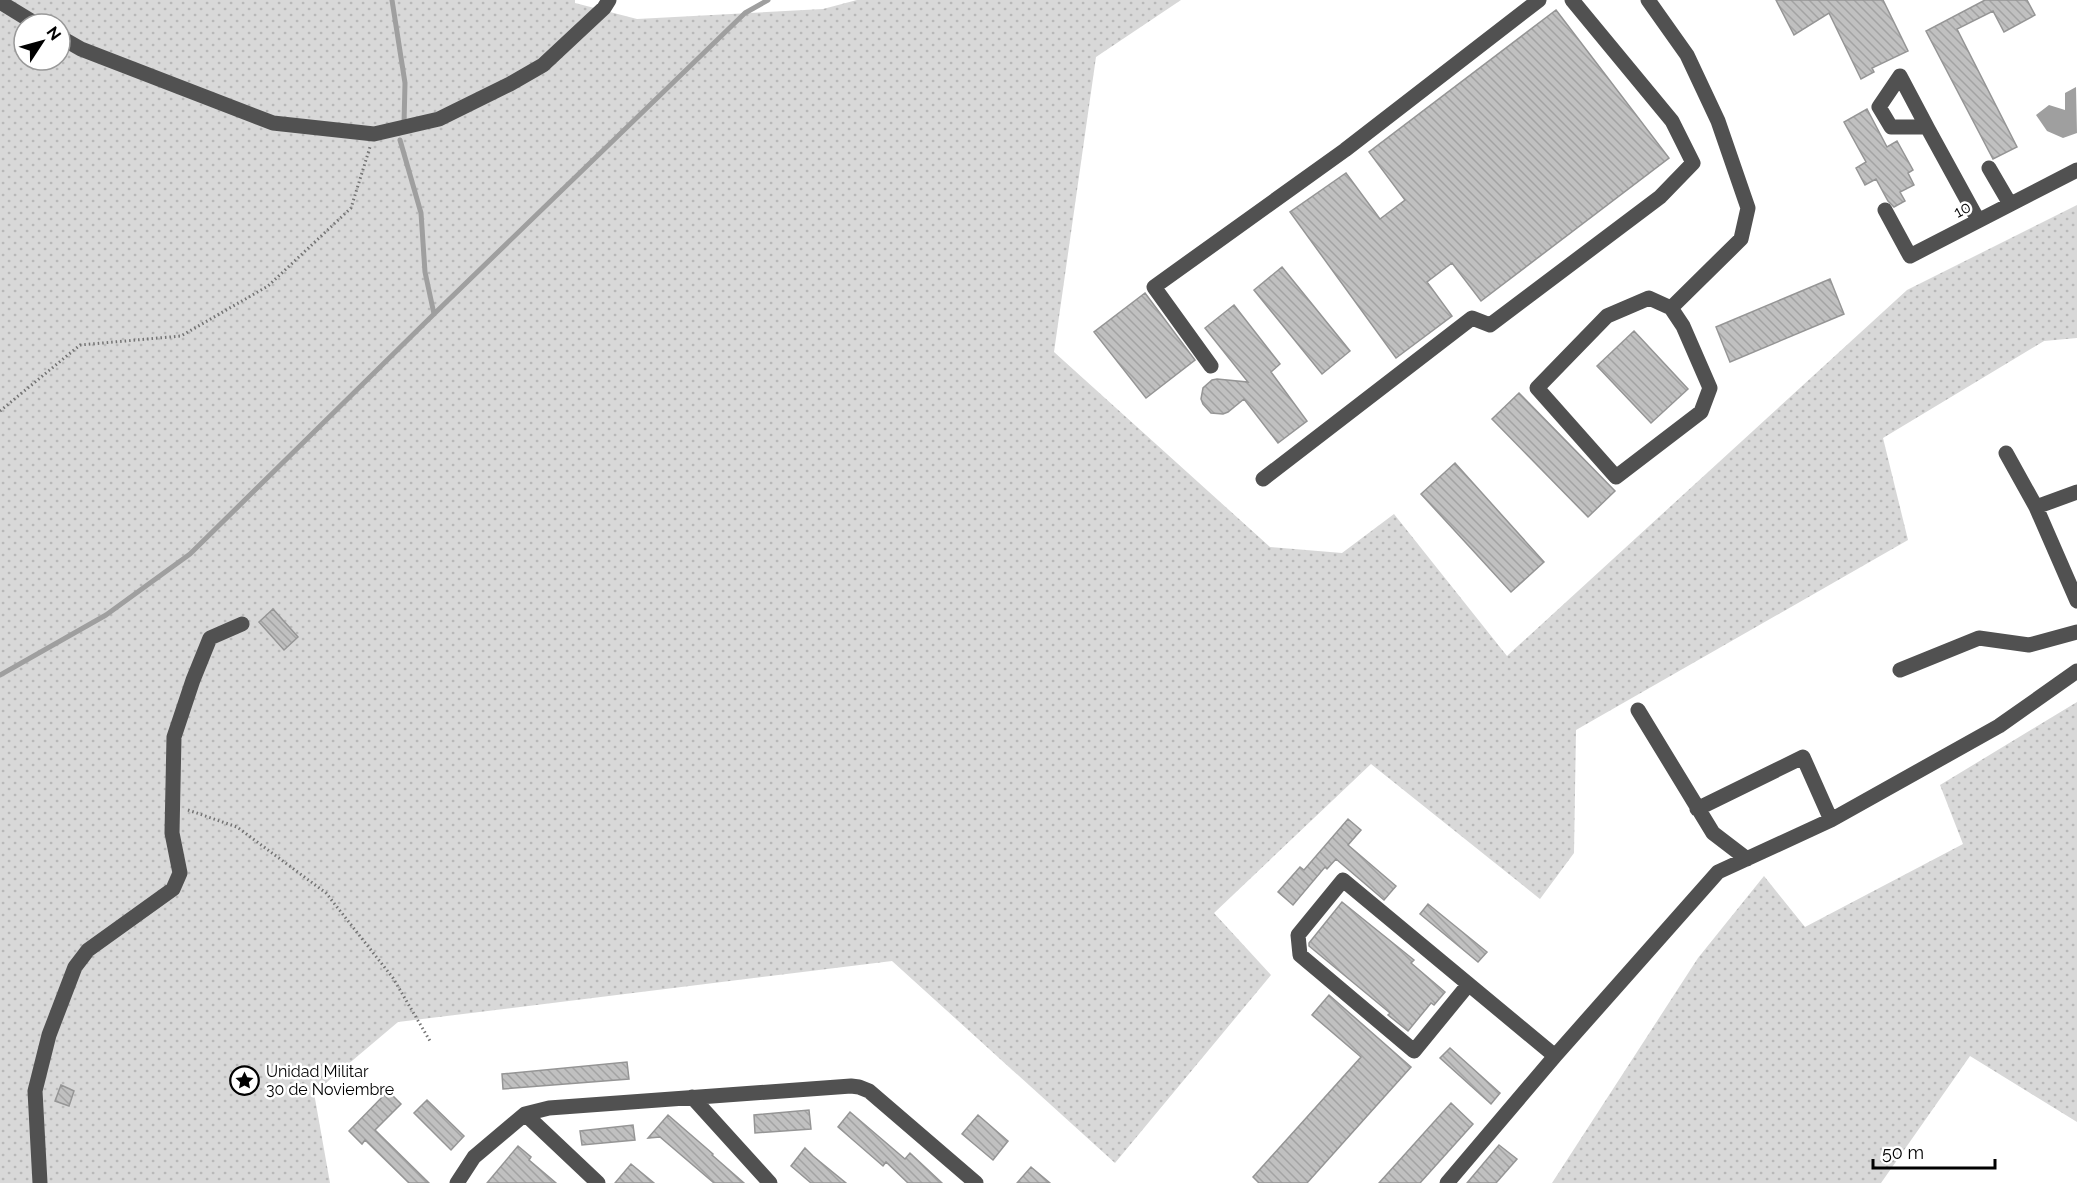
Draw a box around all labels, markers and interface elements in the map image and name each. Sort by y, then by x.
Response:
north arrow [12,12,72,72]
text: N [42,23,65,44]
street label: 10 [1950,197,1974,222]
place label: Unidad Militar 30 de Noviembre [266,1062,394,1099]
place icon: Unidad Militar 30 de Noviembre [229,1064,261,1096]
scale bar [1873,1132,1994,1170]
text: 50 m [1882,1142,1924,1163]

